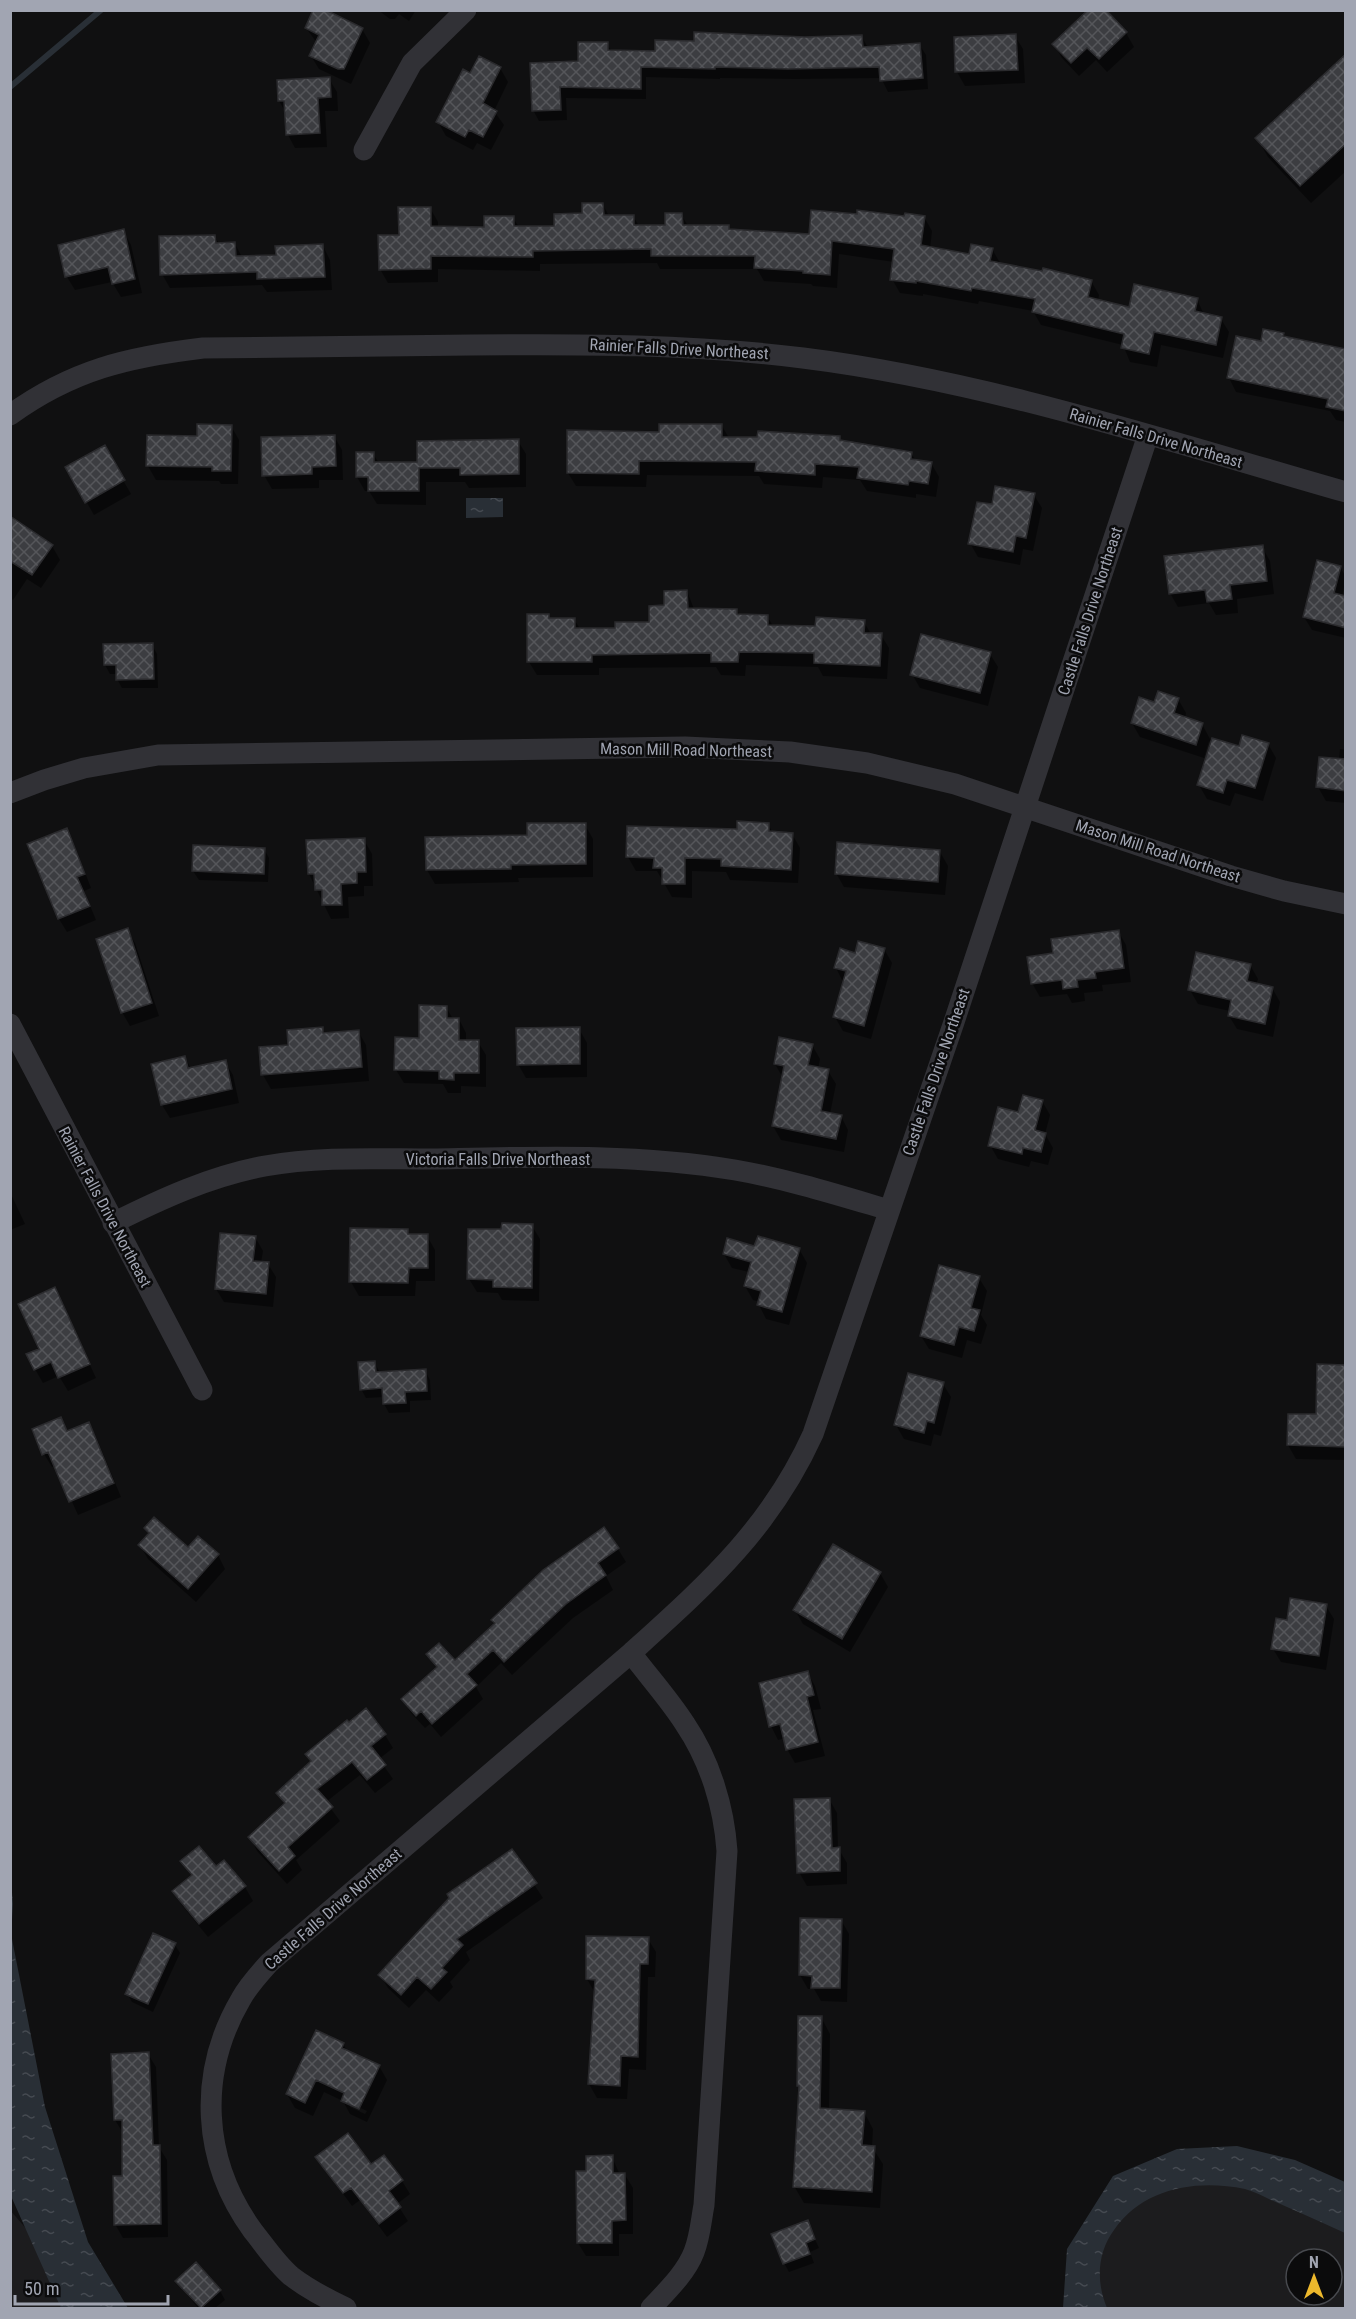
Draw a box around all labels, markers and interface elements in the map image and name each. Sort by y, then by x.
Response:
street label: Rainier Falls Drive Northeast [589,335,769,363]
street label: Rainier Falls Drive Northeast [1067,404,1245,472]
street label: Castle Falls Drive Northeast [1054,524,1126,697]
street label: Mason Mill Road Northeast [600,739,772,761]
street label: Mason Mill Road Northeast [1073,815,1243,887]
street label: Castle Falls Drive Northeast [898,986,974,1158]
street label: Rainier Falls Drive Northeast [55,1123,156,1291]
street label: Victoria Falls Drive Northeast [406,1150,590,1169]
street label: Castle Falls Drive Northeast [261,1844,406,1974]
north arrow [1284,2247,1344,2307]
text: N [1309,2253,1319,2272]
scale bar [15,2268,168,2306]
text: 50 m [24,2278,59,2299]

